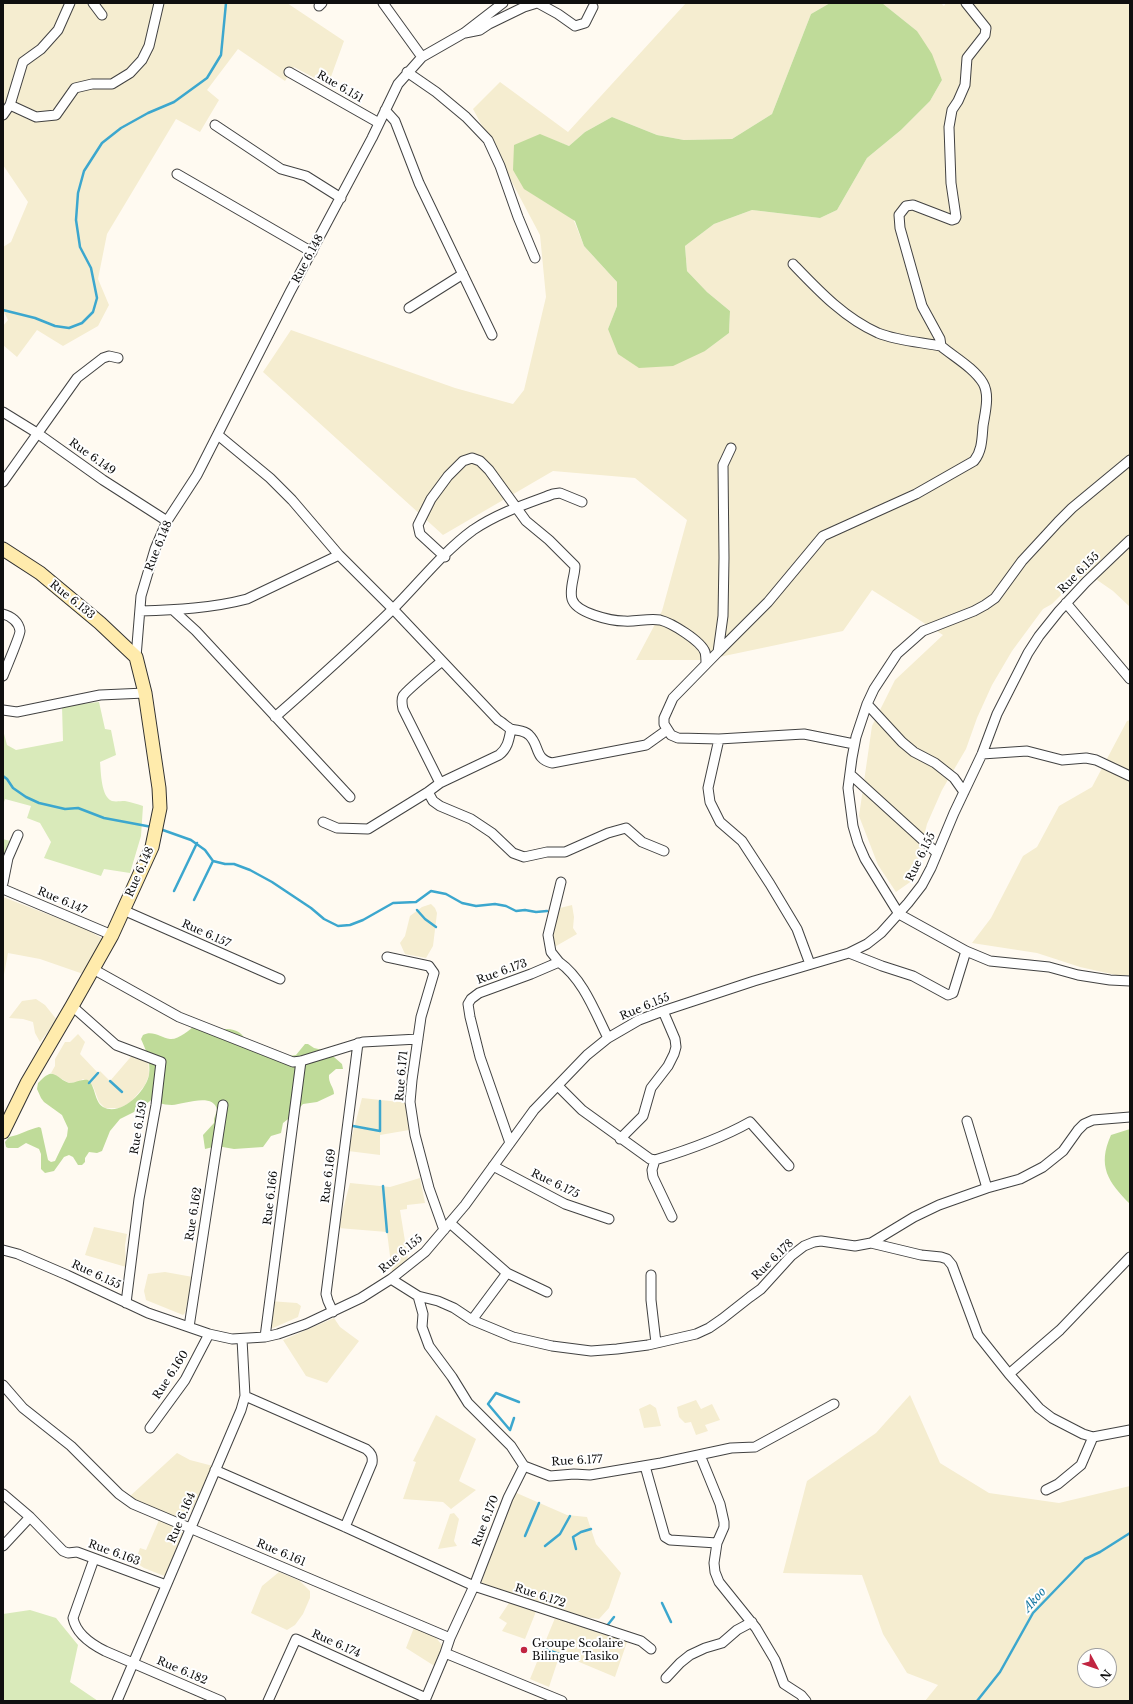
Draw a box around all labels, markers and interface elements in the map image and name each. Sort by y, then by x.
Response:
street label: Rue 6.151 [314,68,366,106]
street label: Rue 6.148 [290,232,326,286]
street label: Rue 6.149 [66,436,118,478]
street label: Rue 6.148 [143,519,175,573]
street label: Rue 6.155 [1056,550,1102,596]
street label: Rue 6.133 [47,578,97,622]
street label: Rue 6.155 [903,830,939,884]
street label: Rue 6.148 [123,845,157,899]
street label: Rue 6.147 [35,885,89,917]
street label: Rue 6.157 [179,917,233,951]
street label: Rue 6.173 [475,957,529,987]
street label: Rue 6.155 [618,991,672,1023]
street label: Rue 6.171 [393,1050,411,1102]
street label: Rue 6.159 [128,1100,150,1156]
street label: Rue 6.169 [319,1148,339,1204]
street label: Rue 6.175 [529,1167,581,1201]
street label: Rue 6.166 [261,1170,281,1226]
street label: Rue 6.162 [183,1186,205,1242]
street label: Rue 6.155 [377,1232,425,1276]
street label: Rue 6.178 [750,1237,796,1283]
street label: Rue 6.155 [69,1258,123,1292]
street label: Rue 6.160 [150,1348,192,1402]
street label: Rue 6.177 [551,1453,603,1469]
street label: Rue 6.164 [165,1491,199,1545]
street label: Rue 6.170 [470,1494,502,1548]
street label: Rue 6.161 [254,1537,308,1569]
street label: Rue 6.163 [86,1538,142,1568]
street label: Rue 6.172 [513,1582,567,1610]
water label: Akoo [1021,1585,1049,1615]
street label: Rue 6.174 [309,1627,363,1661]
place label: Groupe Scolaire Bilingue Tasiko [532,1637,623,1663]
marker: Groupe Scolaire Bilingue Tasiko [519,1645,529,1655]
north arrow [1077,1648,1117,1688]
street label: Rue 6.182 [155,1654,209,1688]
text: N [1097,1667,1114,1684]

